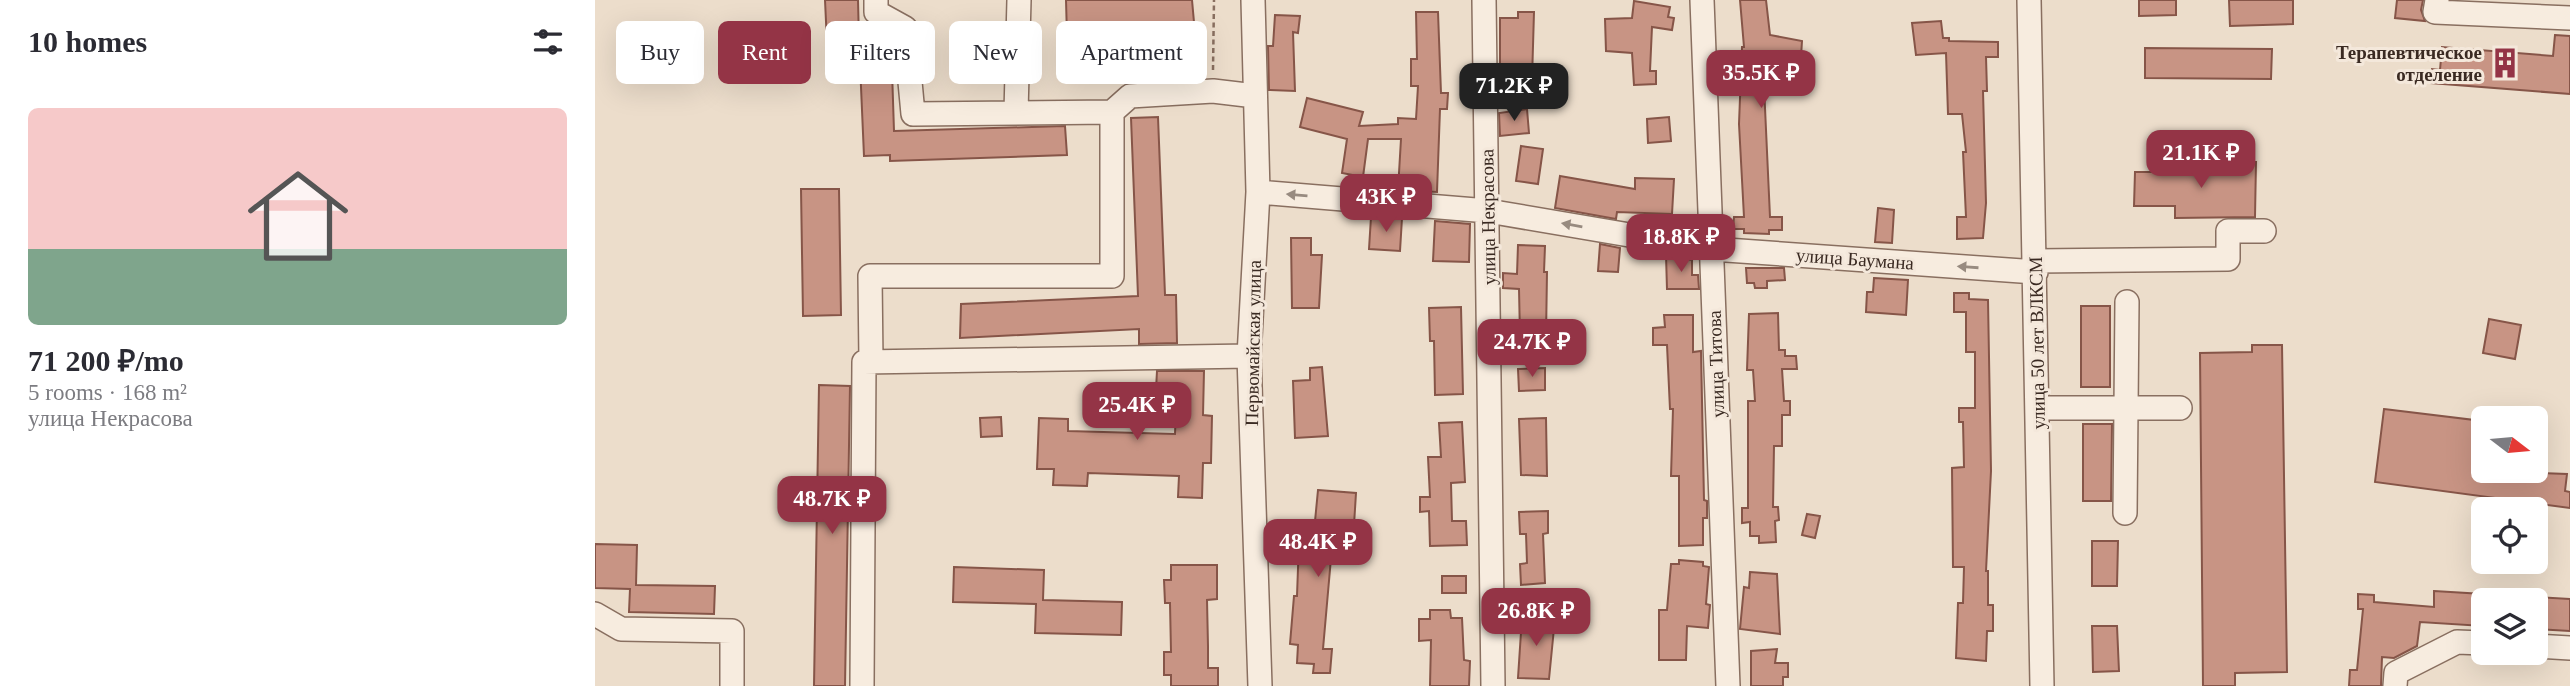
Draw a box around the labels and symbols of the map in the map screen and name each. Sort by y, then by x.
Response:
place label: Терапевтическое отделение [2336,42,2482,85]
building icon: Терапевтическое отделение [2488,46,2522,80]
pin: 35.5K ₽ [1696,50,1826,110]
pin: 71.2K ₽ [1449,64,1579,123]
pin: 21.1K ₽ [2136,130,2266,190]
street label: улица Некрасова [1476,148,1500,285]
pin: 43K ₽ [1337,174,1435,234]
one-way arrow [1286,189,1308,200]
pin: 18.8K ₽ [1616,215,1746,274]
one-way arrow [1561,219,1583,230]
street label: улица Баумана [1795,244,1915,274]
street label: улица 50 лет ВЛКСМ [2025,256,2049,430]
street label: Первомайская улица [1241,259,1265,426]
one-way arrow [1957,261,1979,272]
street label: улица Титова [1704,309,1728,418]
pin: 24.7K ₽ [1467,320,1597,379]
pin: 25.4K ₽ [1072,382,1202,442]
north arrow [2471,406,2548,483]
pin: 48.7K ₽ [767,476,897,536]
pin: 48.4K ₽ [1253,520,1383,579]
pin: 26.8K ₽ [1471,588,1601,648]

